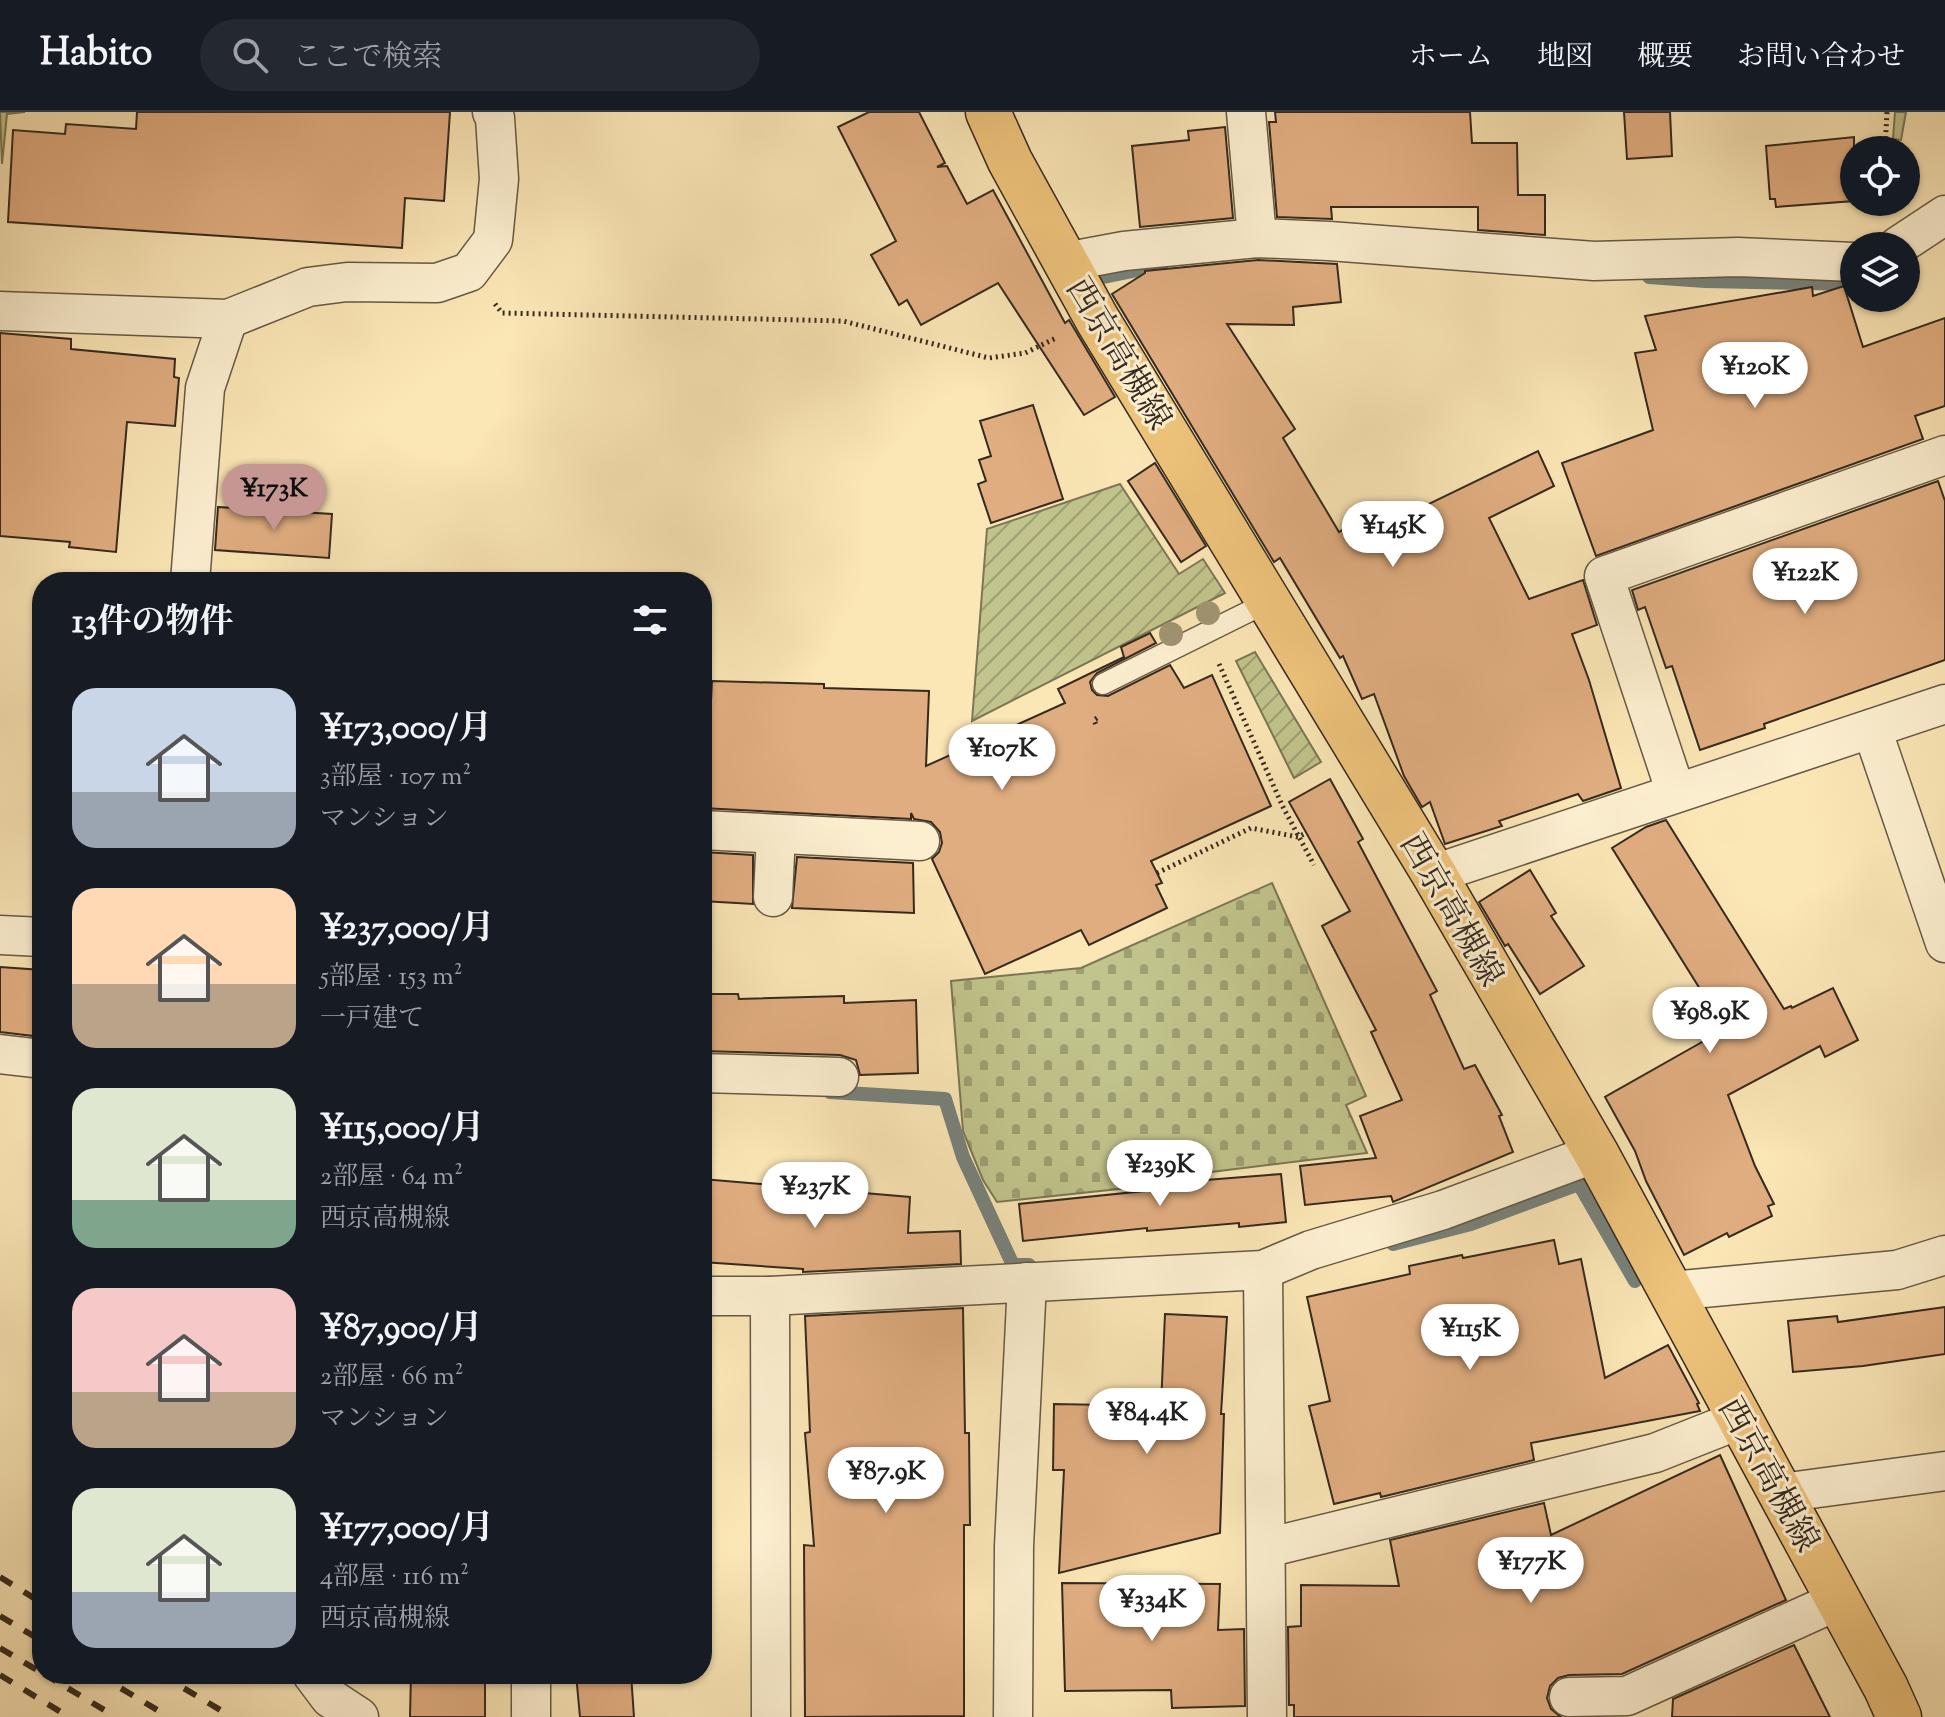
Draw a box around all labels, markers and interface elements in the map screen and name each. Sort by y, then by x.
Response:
search box [200,19,760,91]
text: Habito [40,28,152,82]
icon: search [228,33,272,77]
text: ここで検索 [292,37,442,80]
text: ホーム [1409,38,1493,78]
text: 地図 [1537,38,1593,78]
text: 概要 [1637,38,1693,78]
text: お問い合わせ [1737,38,1905,78]
map controls [1840,136,1920,312]
button: locate [1840,136,1920,216]
button: layers [1840,232,1920,312]
street label: 西京高槻線 [1052,269,1182,440]
pin: ¥120K [1699,342,1811,410]
text: ¥120K [1720,349,1790,386]
pin: ¥173K [218,464,330,532]
text: ¥173K [240,471,308,508]
pin: ¥145K [1337,501,1449,569]
text: ¥145K [1360,508,1426,545]
pin: ¥122K [1749,548,1861,616]
text: ¥122K [1771,555,1839,592]
icon: filters [628,598,672,642]
text: 13件の物件 [72,599,233,648]
text: ¥173,000/月 [320,705,492,754]
icon: home [136,720,232,816]
pin: ¥107K [946,724,1058,792]
text: ¥107K [967,731,1037,768]
text: 3部屋 · 107 m² [320,759,471,796]
text: マンション [320,801,449,838]
street label: 西京高槻線 [1386,825,1514,997]
text: ¥237,000/月 [320,905,495,954]
icon: home [136,920,232,1016]
text: 5部屋 · 153 m² [320,959,463,996]
pin: ¥98.9K [1645,987,1775,1055]
text: ¥98.9K [1670,994,1750,1031]
text: 一戸建て [320,1001,424,1038]
text: ¥115,000/月 [320,1105,485,1154]
icon: home [136,1120,232,1216]
pin: ¥239K [1104,1140,1216,1208]
text: ¥239K [1125,1147,1195,1184]
text: 2部屋 · 64 m² [320,1159,463,1196]
pin: ¥237K [759,1162,871,1230]
text: ¥237K [779,1169,851,1206]
text: 西京高槻線 [320,1201,450,1238]
pin: ¥115K [1414,1304,1526,1372]
text: ¥87,900/月 [320,1305,483,1354]
text: ¥115K [1439,1311,1501,1348]
icon: home [136,1320,232,1416]
text: 2部屋 · 66 m² [320,1359,463,1396]
pin: ¥84.4K [1082,1388,1212,1456]
street label: 西京高槻線 [1704,1389,1830,1562]
text: ¥84.4K [1106,1395,1188,1432]
text: マンション [320,1401,449,1438]
pin: ¥87.9K [821,1447,951,1515]
text: ¥87.9K [846,1454,926,1491]
text: ¥177,000/月 [320,1505,494,1554]
icon: home [136,1520,232,1616]
pin: ¥177K [1475,1537,1587,1605]
text: ¥177K [1496,1544,1566,1581]
text: 4部屋 · 116 m² [320,1559,469,1596]
pin: ¥334K [1096,1575,1208,1643]
text: ¥334K [1117,1582,1187,1619]
text: 西京高槻線 [320,1601,450,1638]

